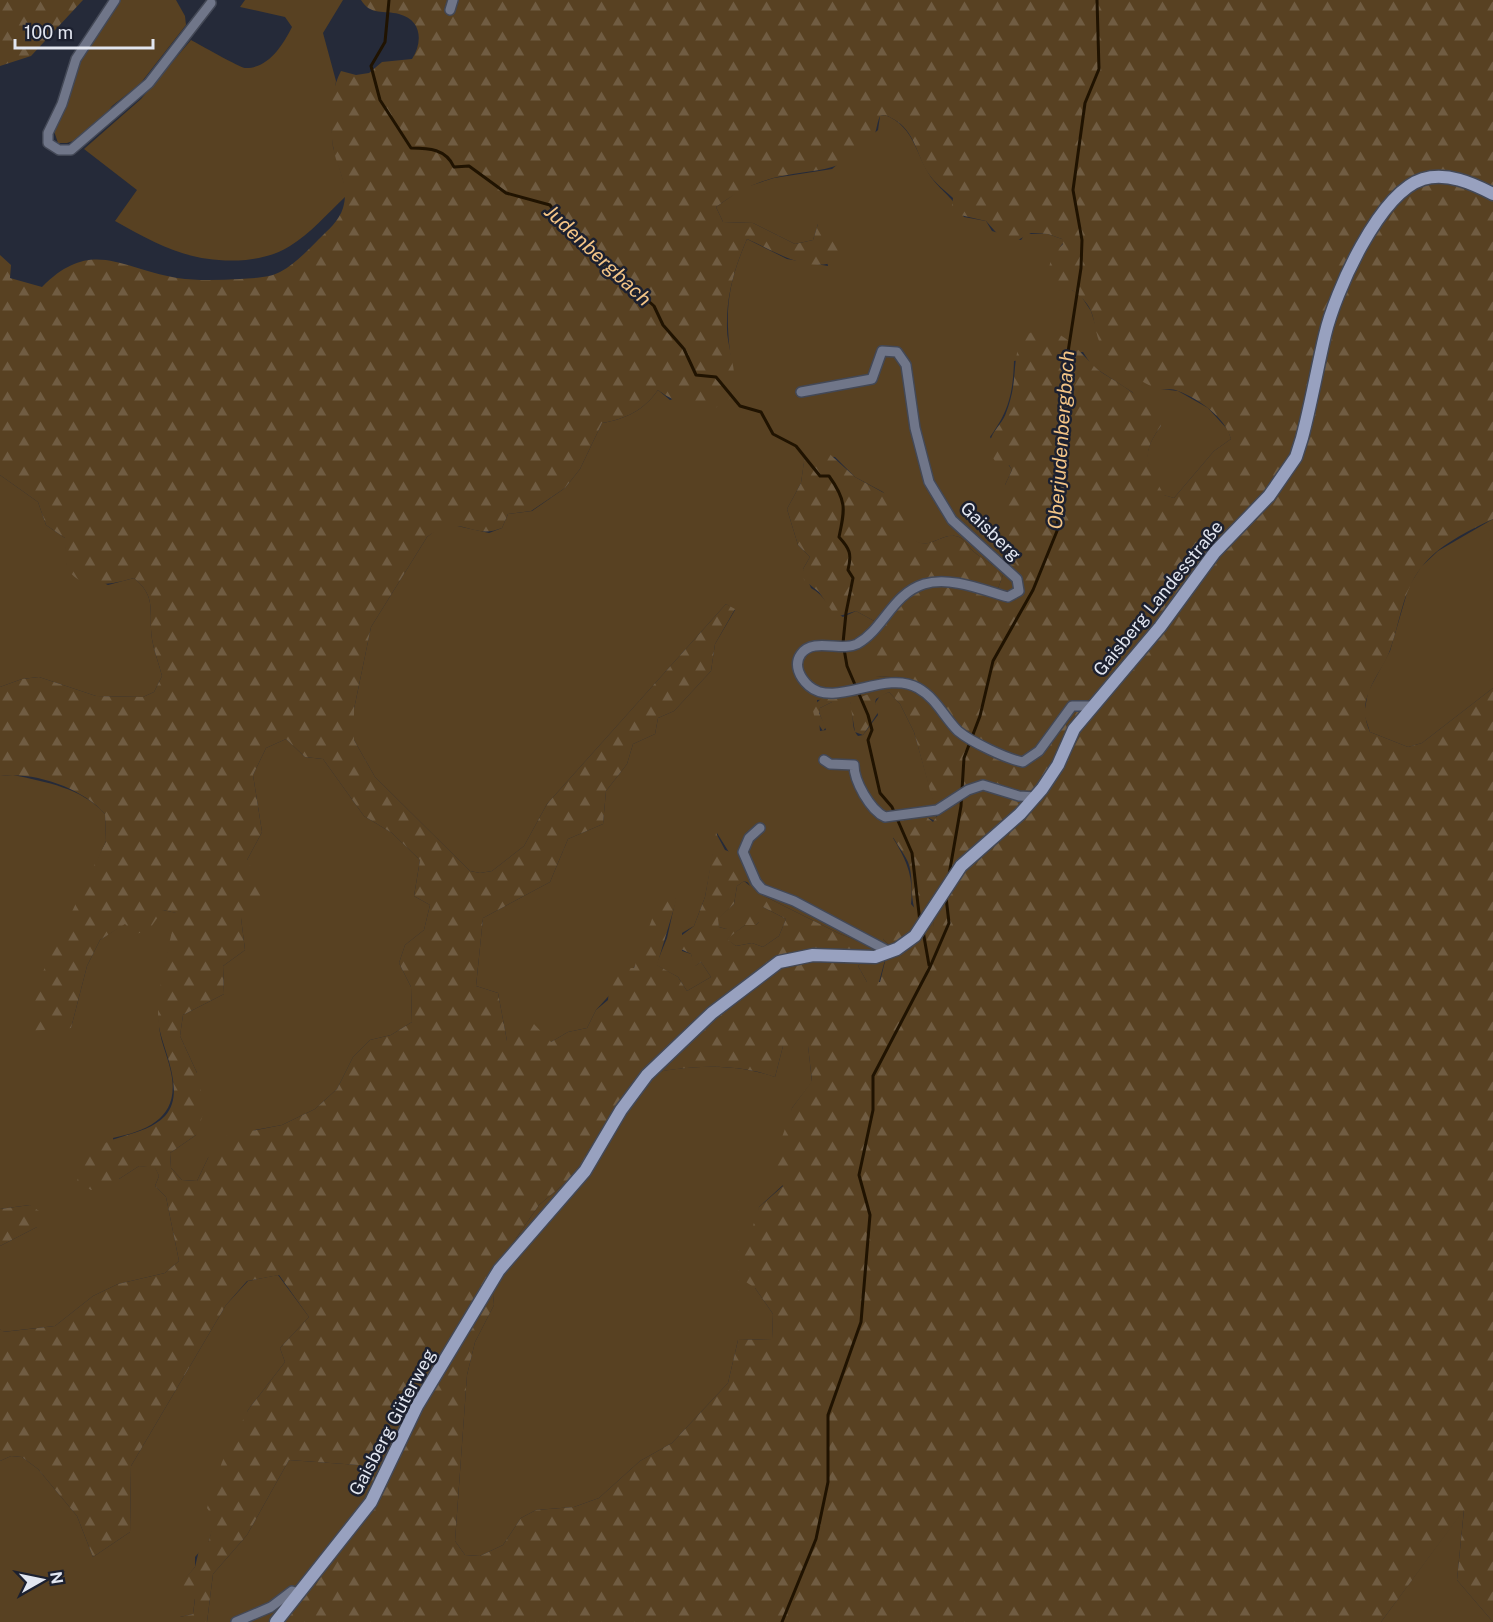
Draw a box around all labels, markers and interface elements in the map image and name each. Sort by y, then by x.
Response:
scale bar [15,12,153,50]
text: 100 m [24,22,73,43]
water label: Judenbergbach [539,199,657,311]
water label: Oberjudenbergbach [1043,350,1079,530]
street label: Gaisberg [957,497,1025,565]
street label: Gaisberg Landesstraße [1089,516,1227,680]
street label: Gaisberg Güterweg [344,1345,440,1499]
north arrow [12,1550,72,1610]
text: N [46,1570,67,1585]

